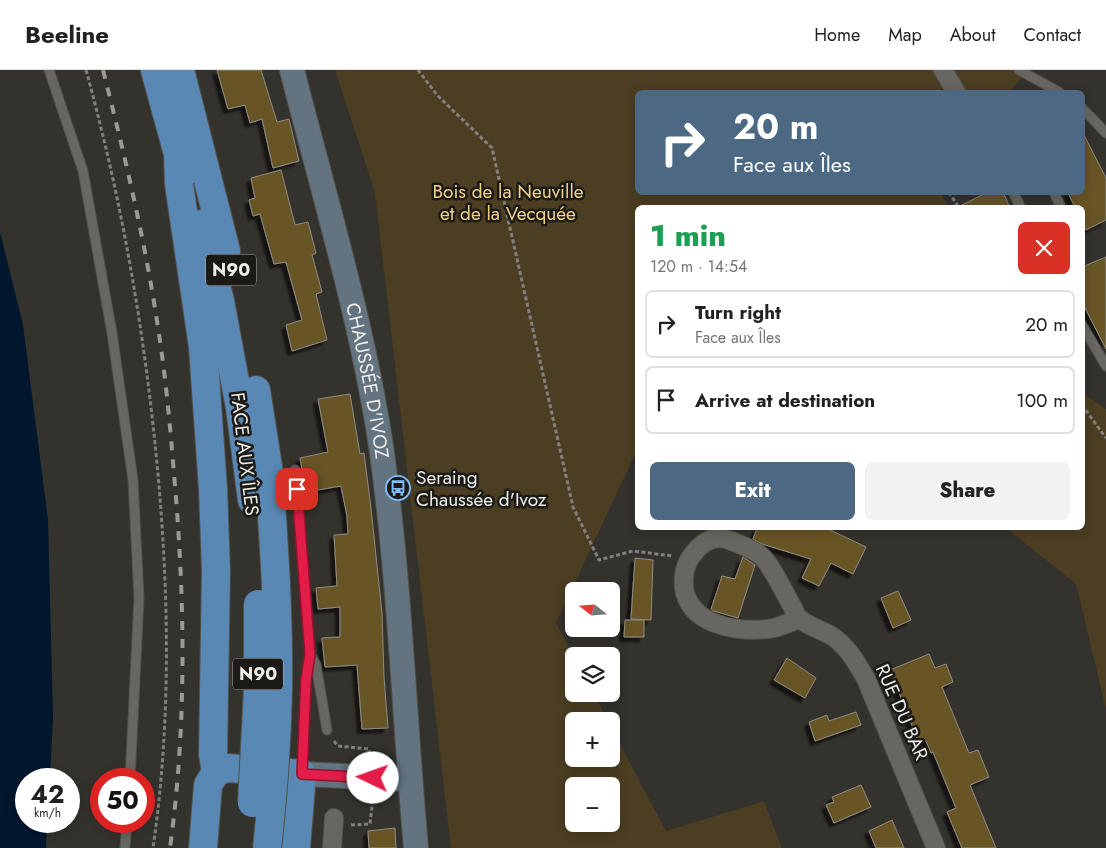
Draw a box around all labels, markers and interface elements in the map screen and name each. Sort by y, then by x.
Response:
text: Beeline [25,17,109,52]
text: Home [814,22,860,48]
text: Map [888,22,922,48]
text: About [950,22,995,48]
text: Contact [1023,22,1081,48]
text: 20 m [733,102,818,152]
icon: right [650,110,715,175]
text: Face aux Îles [733,148,851,180]
park label: Bois de la Neuville et de la Vecquée [432,178,584,227]
text: 1 min [650,214,726,257]
button: close [1018,222,1070,274]
road number: N90 [206,254,256,286]
text: 120 m · 14:54 [650,255,747,278]
text: Turn right [695,299,781,326]
street label: CHAUSSÉE D'IVOZ [339,300,396,460]
icon: right [652,310,680,338]
text: 20 m [1025,311,1068,338]
text: Face aux Îles [695,326,781,349]
icon: arrive [652,386,680,414]
text: Arrive at destination [695,387,875,414]
text: 100 m [1016,387,1068,414]
street label: FACE AUX ÎLES [224,391,266,517]
button: Exit [650,462,855,520]
button: Share [865,462,1070,520]
place label: Seraing Chaussée d'Ivoz [416,464,547,513]
pin [276,468,318,510]
icon: arrive [283,475,311,503]
bus stop icon: Seraing Chaussée d'Ivoz [385,475,411,501]
north arrow [565,582,620,638]
map controls [565,582,620,832]
button: layers [565,647,620,702]
road number: N90 [233,658,283,690]
street label: RUE DU BAR [869,660,935,765]
button: + [565,712,620,767]
position arrow [346,751,398,803]
speed limit sign: 50 [90,768,155,833]
text: 42 [31,776,64,812]
button: − [565,777,620,832]
text: km/h [34,804,61,822]

